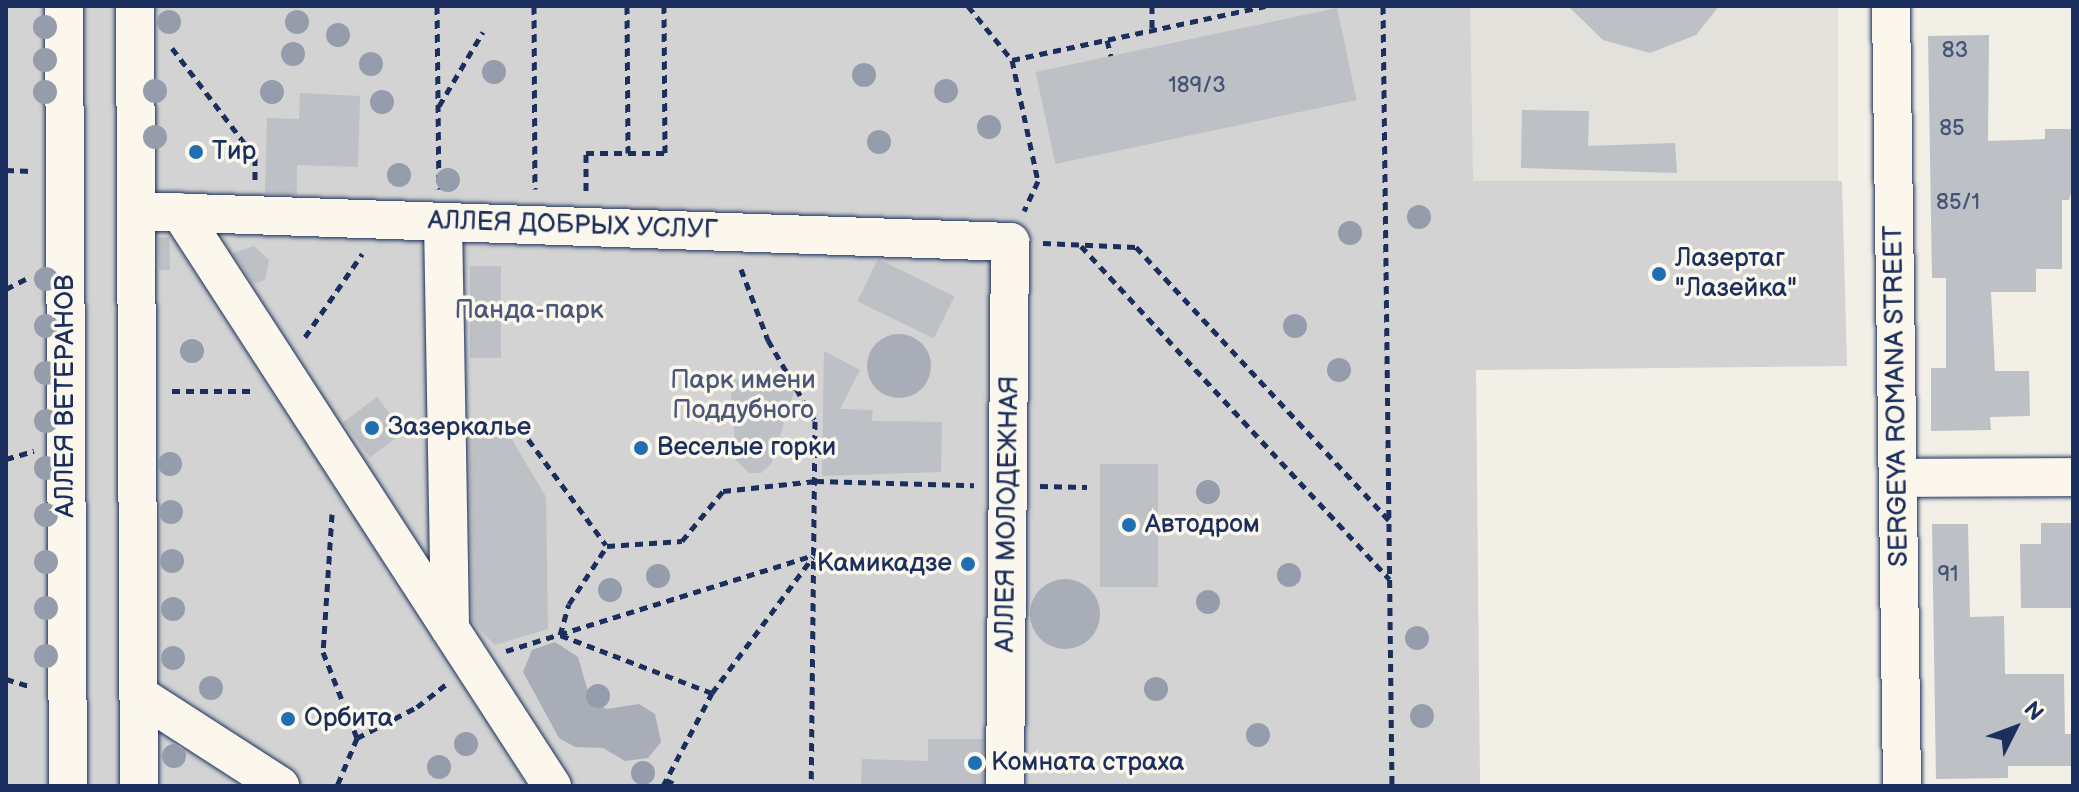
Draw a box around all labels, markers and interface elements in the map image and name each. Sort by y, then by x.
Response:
house number: 83 [1942,38,1968,64]
house number: 189/3 [1168,73,1226,99]
house number: 85 [1939,116,1965,142]
place label: Тир [212,136,256,168]
marker: Тир [187,143,205,161]
house number: 85/1 [1936,190,1980,216]
street label: АЛЛЕЯ ДОБРЫХ УСЛУГ [427,205,719,247]
street label: SERGEYA ROMANA STREET [1878,225,1916,567]
place label: Лазертаг "Лазейка" [1675,243,1797,304]
marker: Лазертаг "Лазейка" [1650,265,1668,283]
street label: АЛЛЕЯ ВЕТЕРАНОВ [50,274,82,518]
park label: Панда-парк [454,295,604,327]
park label: Парк имени Поддубного [670,365,816,426]
street label: АЛЛЕЯ МОЛОДЕЖНАЯ [990,375,1026,653]
place label: Зазеркалье [388,412,531,444]
marker: Зазеркалье [363,419,381,437]
place label: Веселые горки [657,432,836,464]
marker: Веселые горки [632,439,650,457]
place label: Автодром [1145,509,1260,541]
marker: Автодром [1120,516,1138,534]
place label: Камикадзе [817,548,952,580]
marker: Камикадзе [959,555,977,573]
house number: 91 [1937,562,1959,588]
north arrow [1975,688,2055,768]
text: N [2018,696,2049,727]
place label: Орбита [304,703,393,735]
marker: Орбита [279,710,297,728]
place label: Комната страха [991,747,1184,779]
marker: Комната страха [966,754,984,772]

